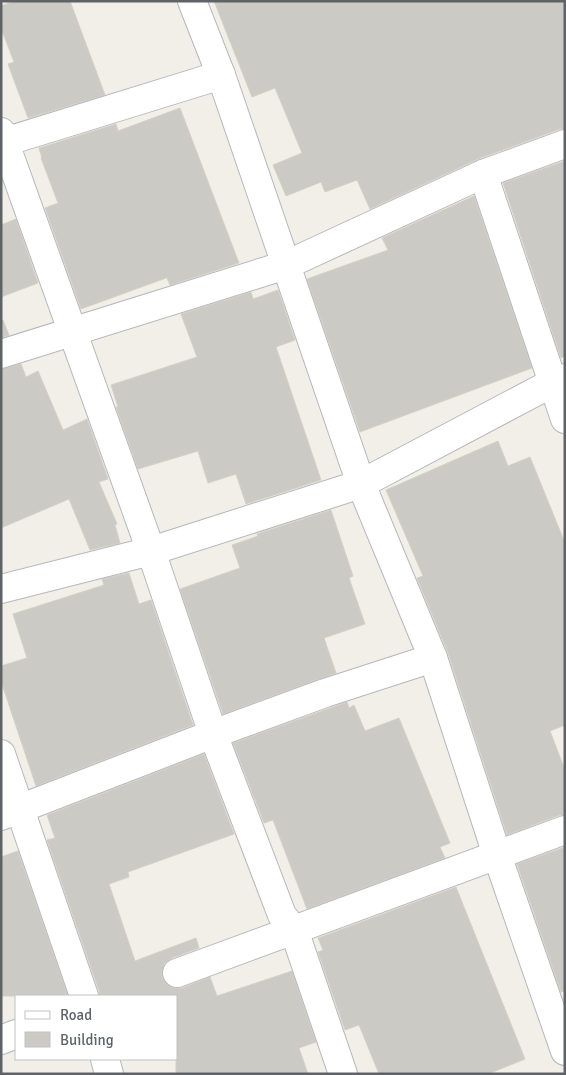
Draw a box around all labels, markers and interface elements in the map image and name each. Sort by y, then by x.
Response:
legend [15,995,178,1060]
text: Road [60,1006,92,1024]
text: Building [60,1031,114,1049]

